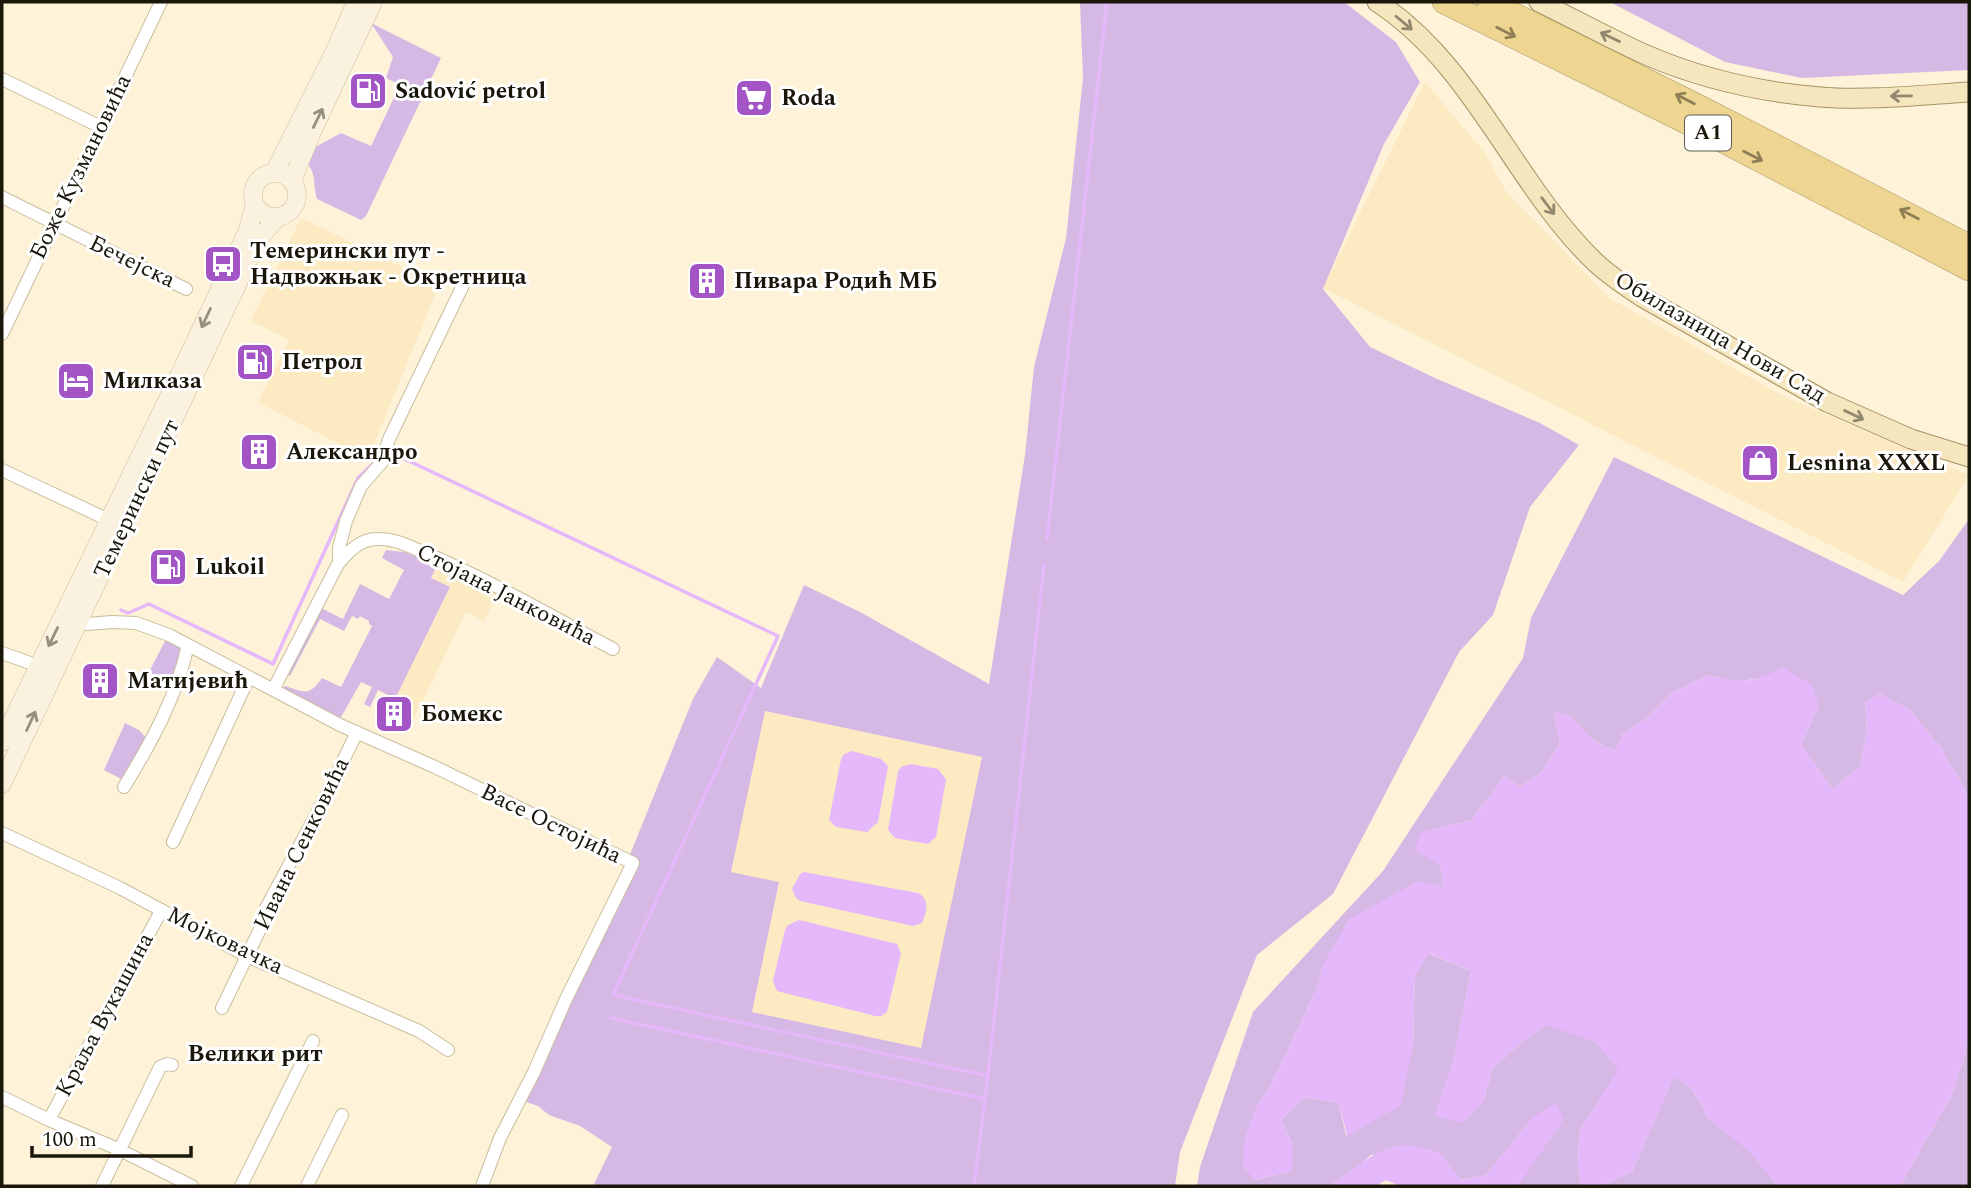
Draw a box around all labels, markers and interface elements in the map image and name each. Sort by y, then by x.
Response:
one-way arrow [1394,15,1412,31]
one-way arrow [1495,26,1515,40]
one-way arrow [1600,30,1621,43]
street label: Боже Кузмановића [21,68,141,266]
fuel station icon: Sadović petrol [347,70,389,112]
place label: Sadović petrol [395,74,546,109]
supermarket icon: Roda [733,77,775,119]
place label: Roda [781,81,836,116]
one-way arrow [1890,89,1913,103]
one-way arrow [1675,92,1696,106]
one-way arrow [312,108,326,129]
road number: A1 [1685,116,1731,150]
one-way arrow [1742,150,1763,164]
one-way arrow [1541,196,1555,215]
one-way arrow [1899,206,1920,220]
street label: Бечејска [83,226,181,298]
place label: Темерински пут - Надвожњак - Окретница [250,234,527,295]
bus stop icon: Темерински пут - Надвожњак - Окретница [202,243,244,285]
building icon: Пивара Родић МБ [686,260,728,302]
street label: Обилазница Нови Сад [1608,263,1832,413]
place label: Пивара Родић МБ [734,264,937,299]
one-way arrow [199,307,212,328]
fuel station icon: Петрол [234,341,276,383]
place label: Петрол [282,345,363,380]
hotel icon: Милказа [55,360,97,402]
place label: Милказа [103,364,202,399]
one-way arrow [1843,409,1864,422]
street label: Темерински пут [85,414,189,584]
building icon: Александро [238,431,280,473]
place label: Александро [286,435,418,470]
shop icon: Lesnina XXXL [1739,442,1781,484]
place label: Lesnina XXXL [1787,446,1945,481]
street label: Стојана Јанковића [410,535,602,655]
fuel station icon: Lukoil [147,546,189,588]
place label: Lukoil [195,550,265,585]
one-way arrow [45,626,59,647]
building icon: Матијевић [79,660,121,702]
place label: Матијевић [127,664,248,699]
building icon: Бомекс [373,693,415,735]
place label: Бомекс [421,697,503,732]
one-way arrow [25,711,39,732]
street label: Ивана Сенковића [245,751,359,937]
street label: Васе Остојића [475,775,627,873]
street label: Мојковачка [161,898,289,984]
street label: Краља Вукашина [47,927,163,1103]
district label: Велики рит [188,1036,322,1072]
scale bar [32,1114,191,1158]
text: 100 m [42,1124,97,1156]

